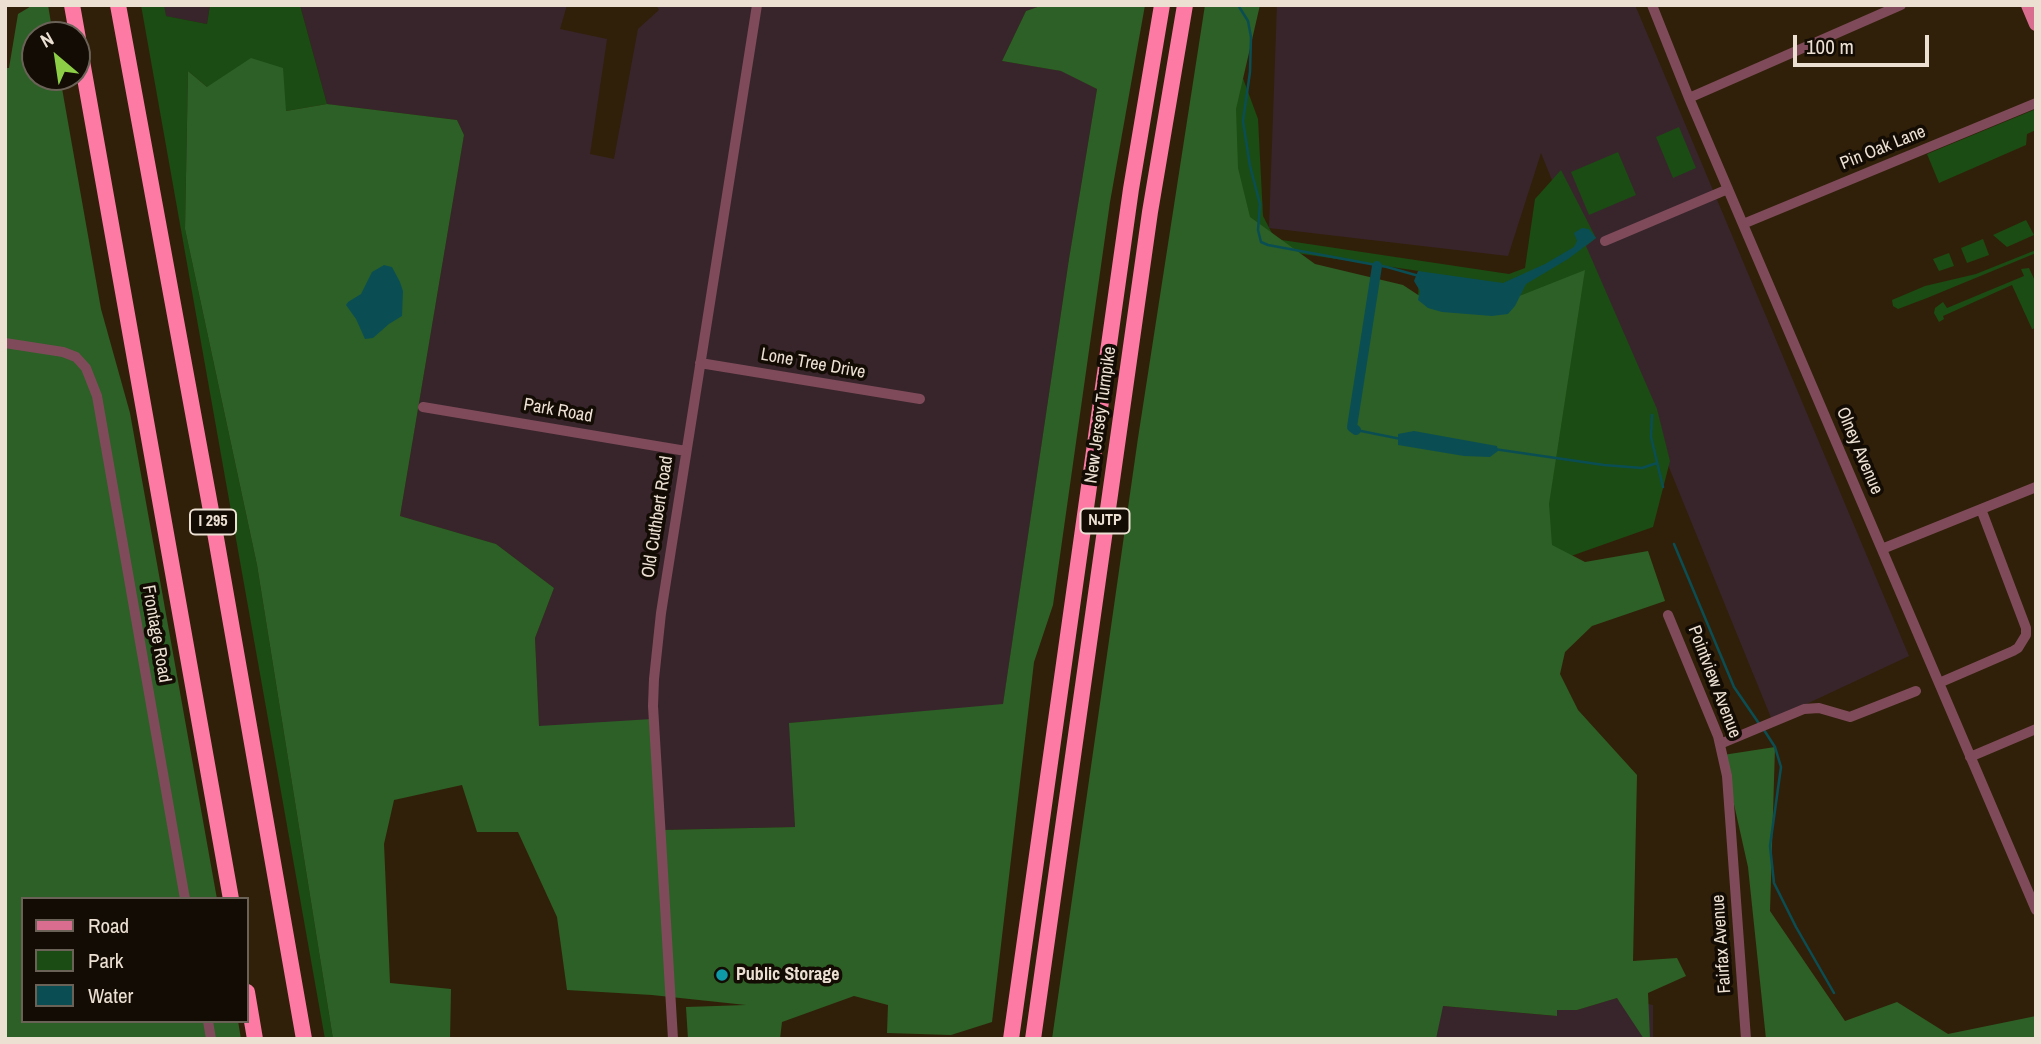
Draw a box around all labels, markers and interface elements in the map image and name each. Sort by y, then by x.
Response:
north arrow [21,21,91,91]
scale bar [1796,21,1932,65]
text: N [36,25,58,53]
text: 100 m [1806,32,1854,61]
street label: Pin Oak Lane [1837,121,1929,175]
street label: Lone Tree Drive [759,344,867,384]
street label: New Jersey Turnpike [1081,345,1121,485]
street label: Park Road [522,394,594,428]
street label: Olney Avenue [1831,404,1887,498]
street label: Old Cuthbert Road [638,455,678,579]
road number: NJTP [1080,508,1130,534]
road number: I 295 [190,509,236,534]
street label: Frontage Road [137,584,175,684]
street label: Pointview Avenue [1683,623,1745,741]
street label: Fairfax Avenue [1708,894,1736,994]
legend [21,897,248,1023]
text: Road [88,911,129,940]
text: Park [88,946,123,975]
place label: Public Storage [736,964,839,986]
marker: Public Storage [714,967,730,983]
text: Water [88,981,133,1010]

